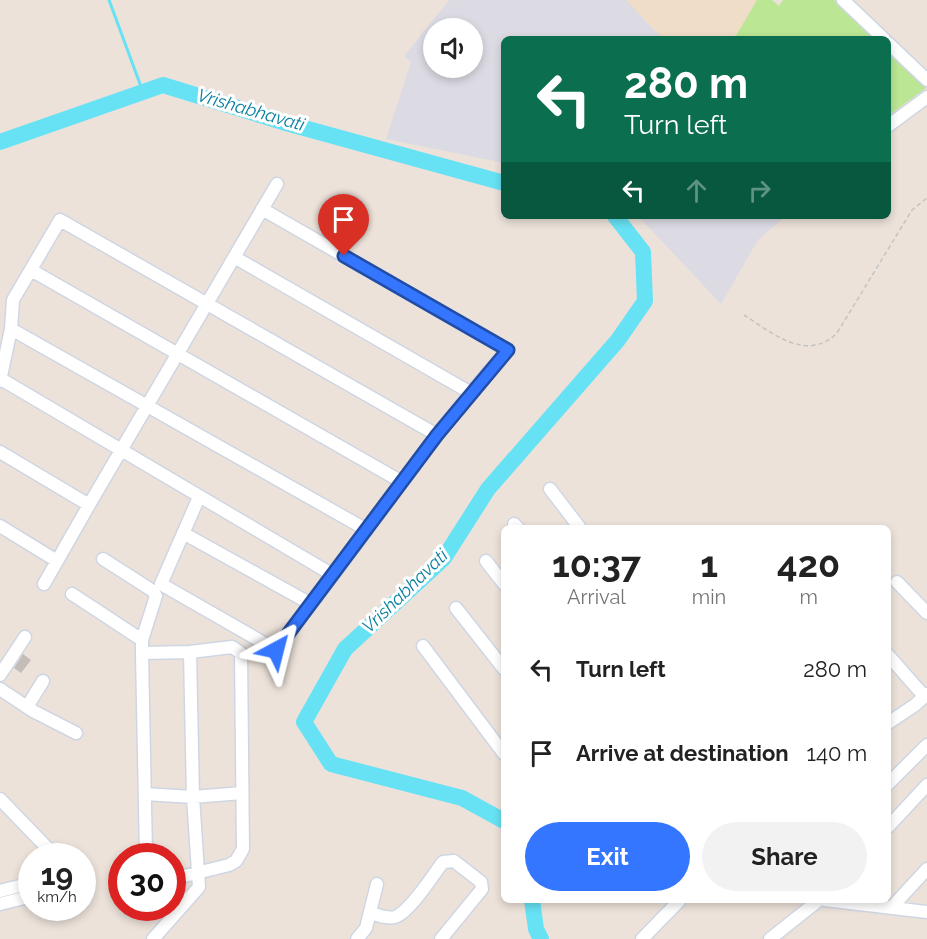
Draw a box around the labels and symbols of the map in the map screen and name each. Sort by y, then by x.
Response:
water label: Vrishabhavati [195,84,308,135]
pin [318,194,369,256]
water label: Vrishabhavati [358,544,453,637]
position arrow [244,618,308,682]
speed limit sign: 30 [108,843,186,921]

